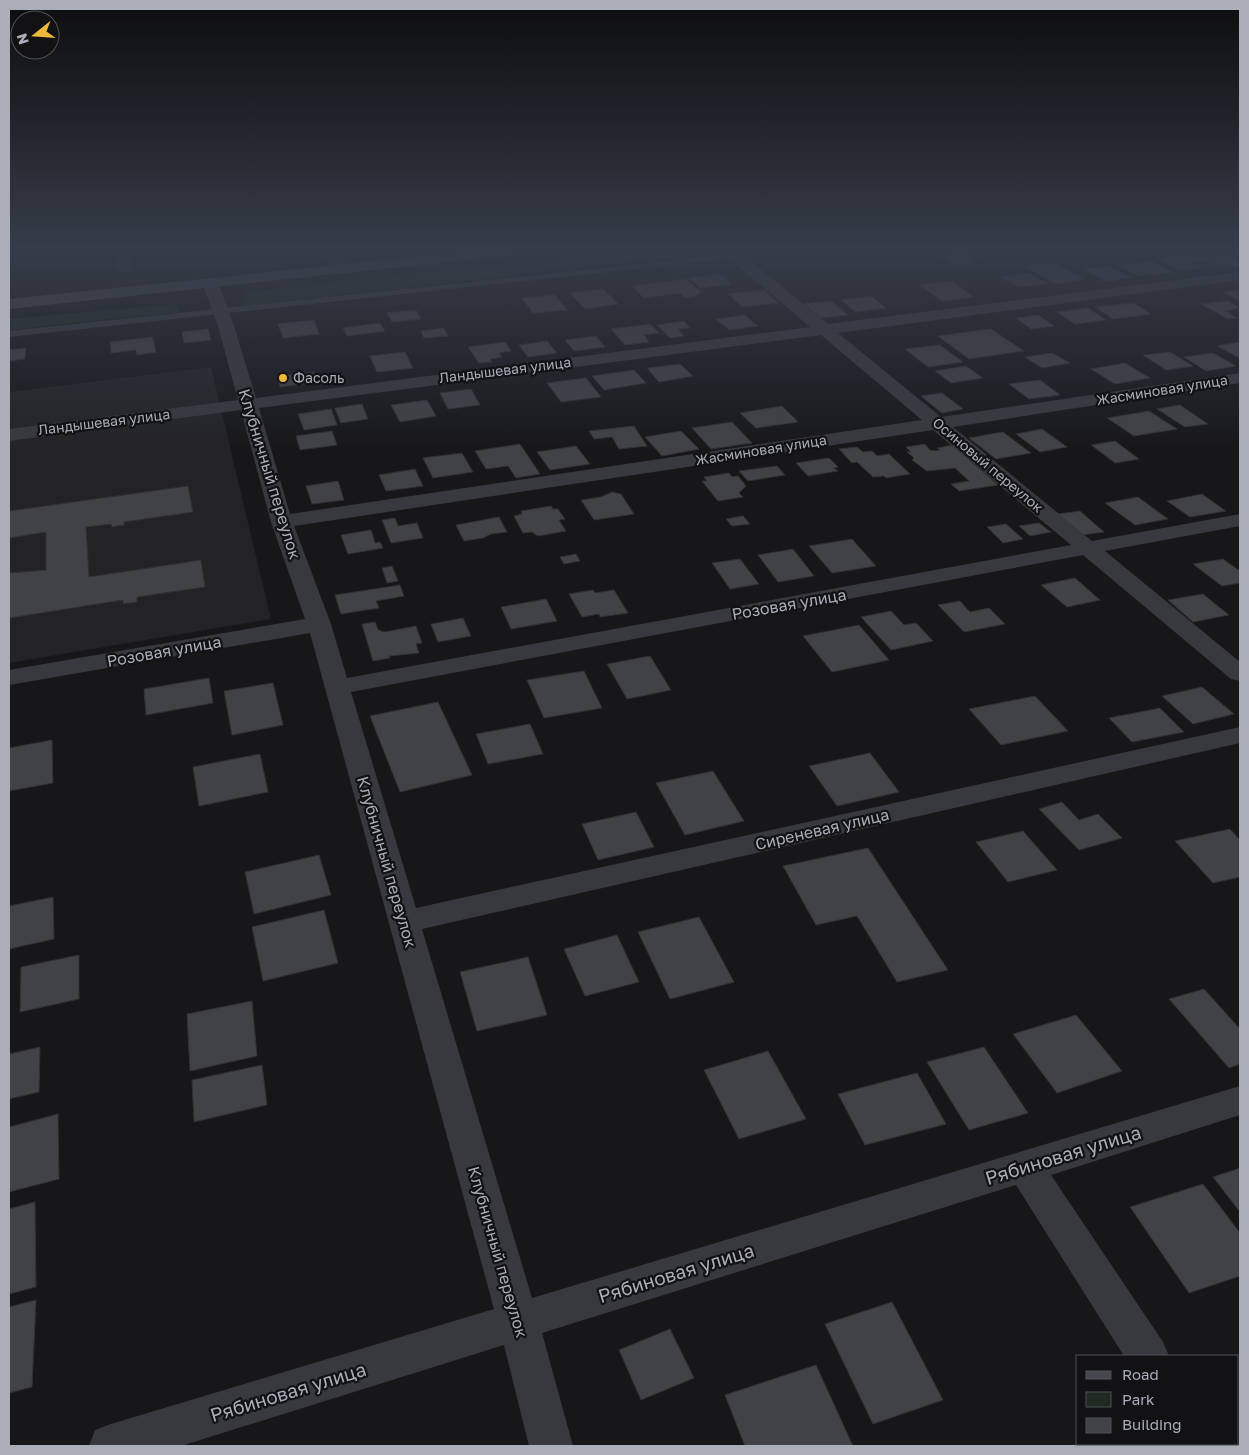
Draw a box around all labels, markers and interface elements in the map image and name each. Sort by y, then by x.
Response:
north arrow [10,10,60,60]
text: N [12,31,32,47]
street label: Ландышевая улица [438,353,572,386]
place label: Фасоль [293,369,344,386]
street label: Жасминовая улица [1095,371,1229,408]
marker: Фасоль [277,372,289,384]
street label: Клубничный переулок [234,386,306,562]
street label: Ландышевая улица [37,405,171,438]
street label: Осиновый переулок [930,413,1047,516]
street label: Жасминовая улица [694,431,828,468]
street label: Розовая улица [730,584,848,624]
street label: Розовая улица [105,631,223,671]
street label: Клубничный переулок [353,774,421,950]
street label: Сиреневая улица [753,804,891,854]
street label: Рябиновая улица [982,1120,1144,1189]
street label: Клубничный переулок [464,1164,532,1340]
street label: Рябиновая улица [595,1238,757,1307]
legend [1076,1355,1239,1445]
street label: Рябиновая улица [207,1357,369,1426]
text: Road [1122,1365,1159,1383]
text: Park [1122,1390,1155,1408]
text: Building [1122,1415,1182,1433]

